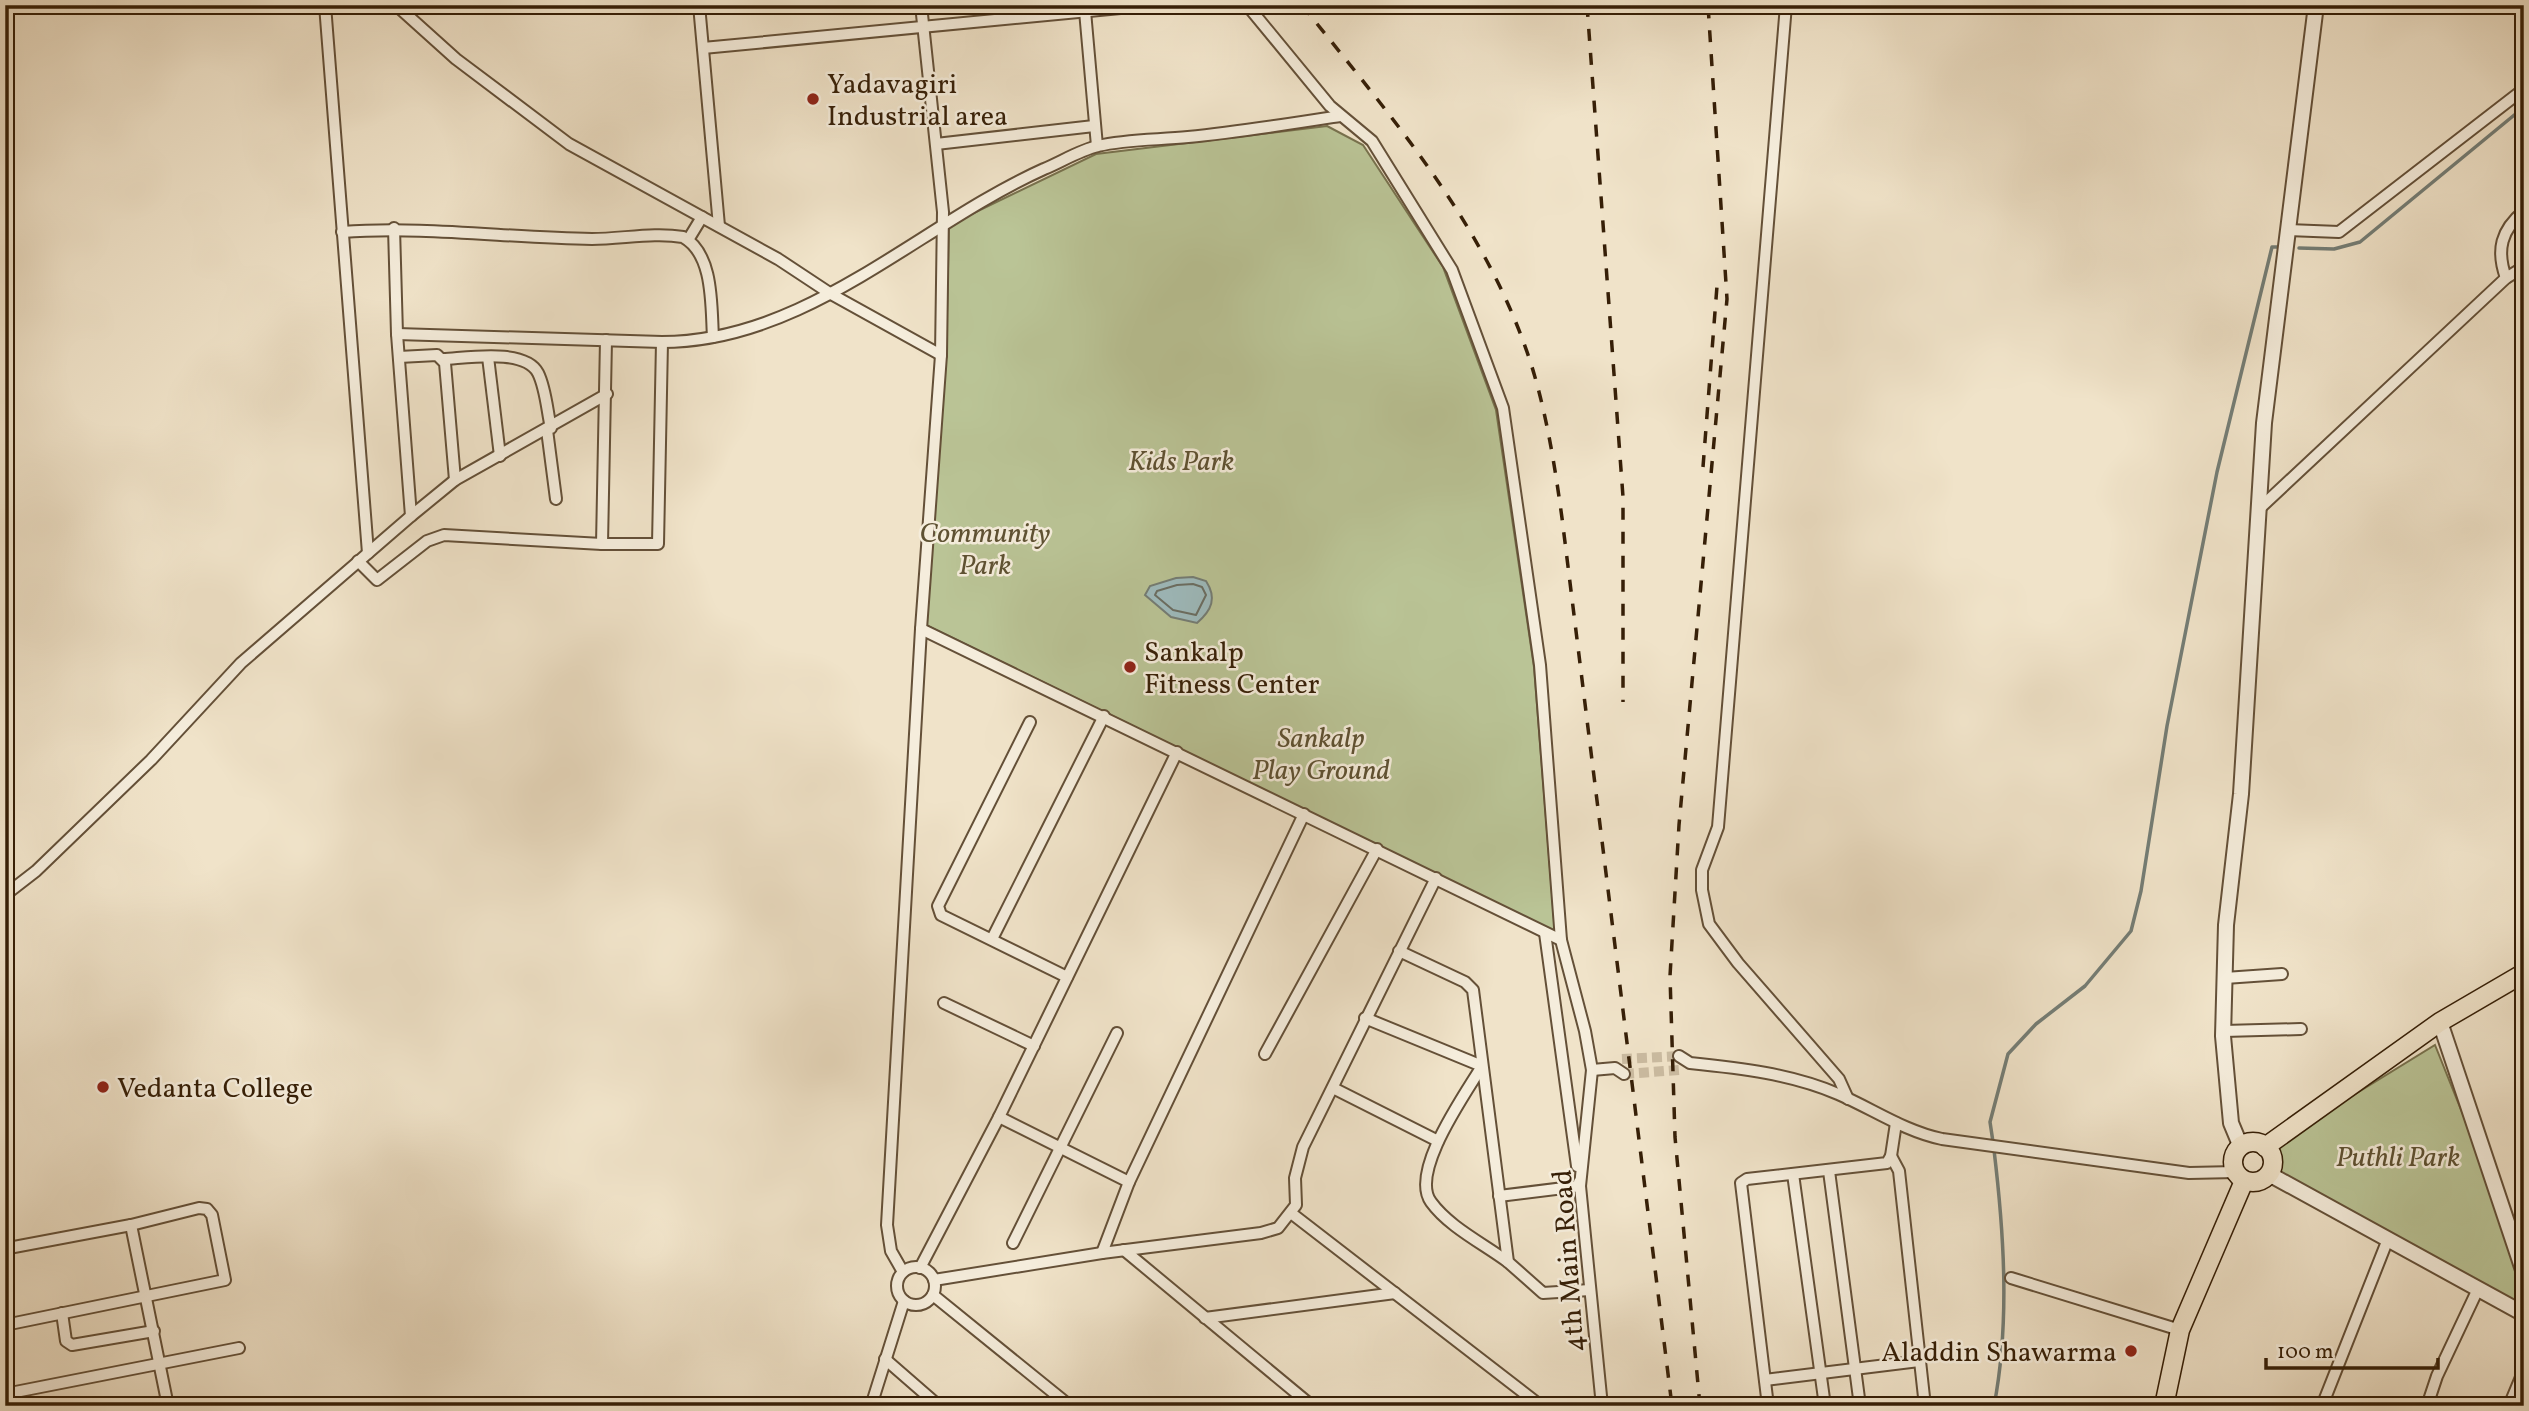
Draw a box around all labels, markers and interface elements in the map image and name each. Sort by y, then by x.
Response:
place label: Yadavagiri Industrial area [827,66,1008,137]
marker: Yadavagiri Industrial area [805,91,821,107]
park label: Kids Park [1128,443,1234,482]
park label: Community Park [920,515,1051,586]
place label: Sankalp Fitness Center [1144,634,1320,705]
marker: Sankalp Fitness Center [1122,659,1138,675]
park label: Sankalp Play Ground [1252,720,1390,791]
place label: Vedanta College [117,1070,313,1109]
marker: Vedanta College [95,1079,111,1095]
park label: Puthli Park [2336,1139,2460,1178]
street label: 4th Main Road [1544,1168,1595,1353]
scale bar [2266,1327,2438,1371]
place label: Aladdin Shawarma [1881,1334,2117,1373]
text: 100 m [2277,1338,2334,1367]
marker: Aladdin Shawarma [2123,1343,2139,1359]

